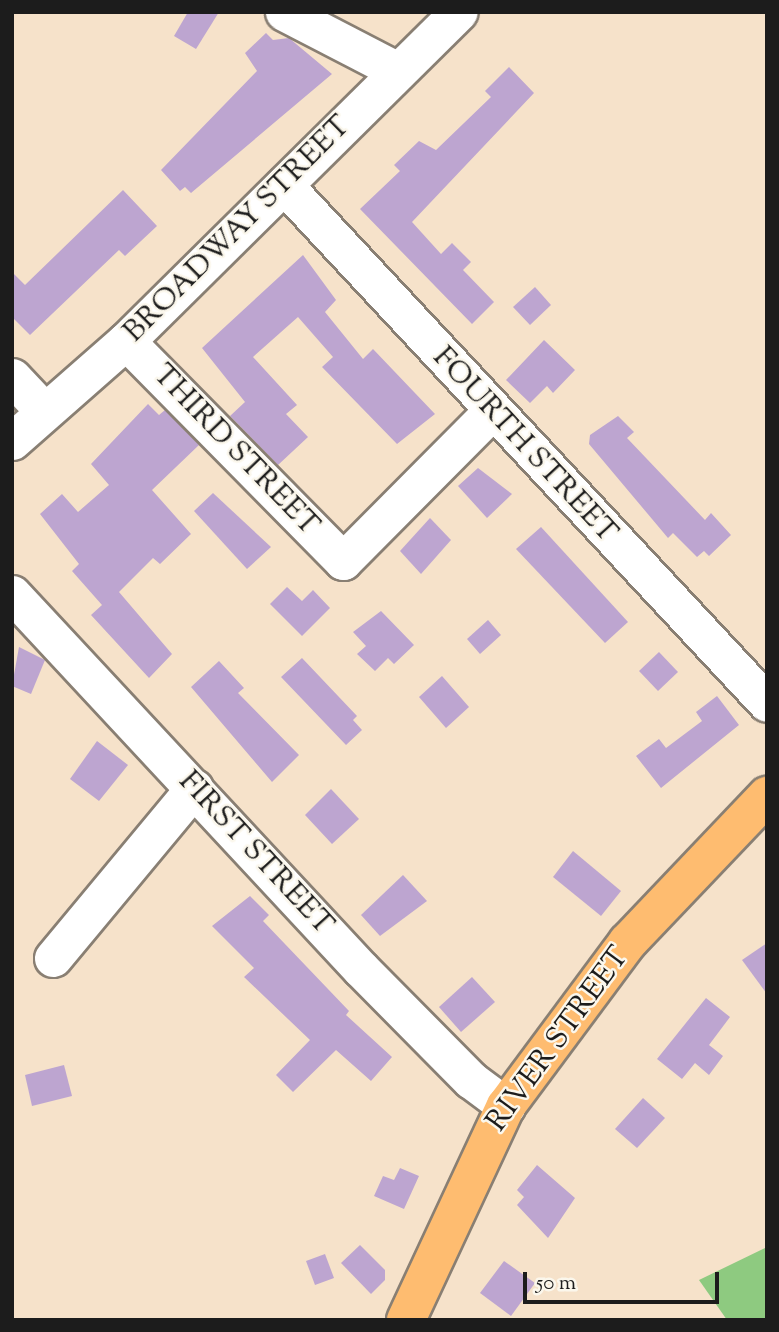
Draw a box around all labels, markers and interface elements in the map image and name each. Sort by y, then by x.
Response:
street label: BROADWAY STREET [117,109,359,351]
street label: FOURTH STREET [424,341,624,551]
street label: THIRD STREET [144,358,326,544]
street label: FIRST STREET [170,765,340,943]
street label: RIVER STREET [480,941,638,1139]
scale bar [527,1258,723,1302]
text: 50 m [536,1269,576,1299]

